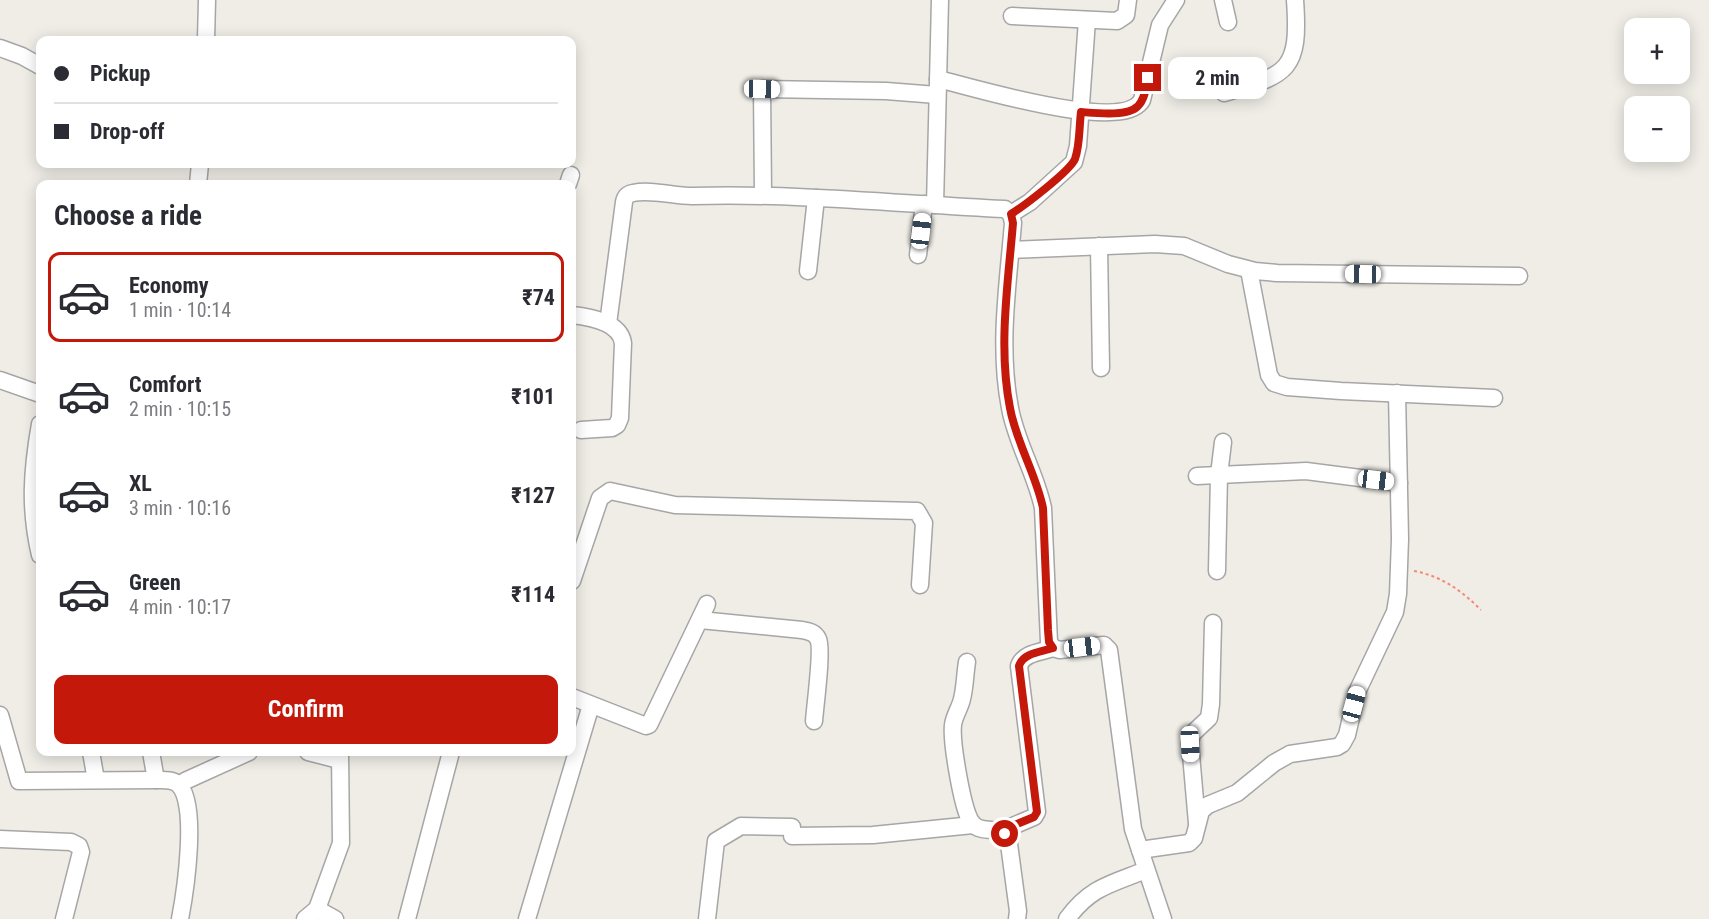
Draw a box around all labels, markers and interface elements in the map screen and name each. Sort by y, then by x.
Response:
map controls [1624,18,1690,162]
button: + [1624,18,1690,84]
callout: 2 min [1169,57,1268,99]
text: Pickup [90,61,150,86]
route end [1134,64,1161,91]
text: 2 min [1195,66,1240,90]
car [744,80,780,98]
button: − [1624,96,1690,162]
text: Drop-off [90,119,164,144]
text: Choose a ride [54,200,202,232]
car [910,212,932,250]
car [1345,265,1381,283]
icon: car [57,270,111,324]
text: Economy [129,273,209,298]
text: ₹74 [522,285,555,310]
text: 1 min · 10:14 [129,298,231,322]
icon: car [57,369,111,423]
text: Comfort [129,372,202,397]
text: ₹101 [511,384,555,409]
text: 2 min · 10:15 [129,397,231,421]
icon: car [57,468,111,522]
car [1357,469,1395,491]
text: XL [129,471,152,496]
text: ₹127 [511,483,555,508]
text: 3 min · 10:16 [129,496,231,520]
icon: car [57,567,111,621]
text: Green [129,570,181,595]
text: ₹114 [511,582,555,607]
text: 4 min · 10:17 [129,595,231,619]
car [1063,636,1101,658]
button: Confirm [54,675,558,744]
car [1341,684,1367,724]
car [1180,726,1200,762]
route start [991,820,1018,847]

